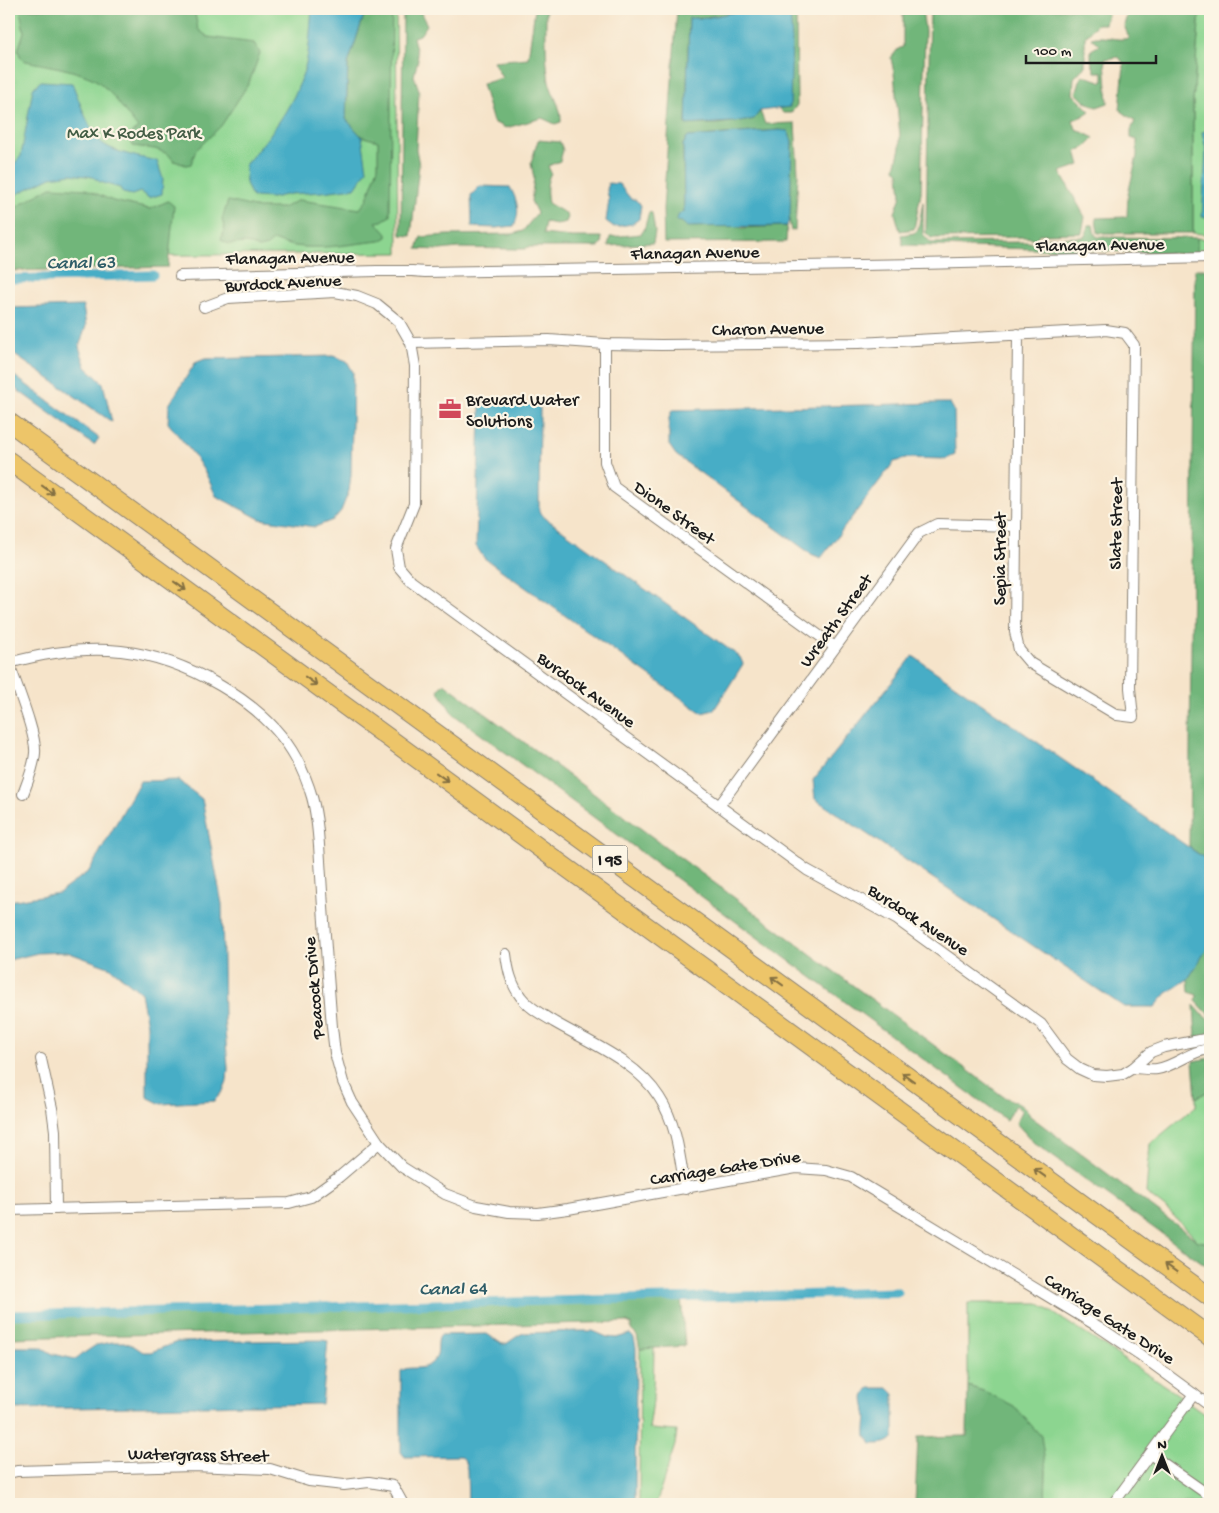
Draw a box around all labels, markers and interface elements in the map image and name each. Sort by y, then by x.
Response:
scale bar [1026,32,1156,64]
text: 100 m [1033,43,1072,61]
park label: Max K Rodes Park [67,124,203,145]
street label: Flanagan Avenue [1034,235,1165,258]
street label: Flanagan Avenue [629,243,760,266]
street label: Flanagan Avenue [224,248,355,271]
water label: Canal 63 [47,252,116,277]
street label: Burdock Avenue [223,271,343,298]
street label: Charon Avenue [712,319,825,342]
place label: Brevard Water Solutions [465,391,580,433]
office icon: Brevard Water Solutions [437,396,463,422]
street label: Dione Street [628,477,719,551]
street label: Slate Street [1106,477,1129,570]
one-way arrow [41,485,55,495]
street label: Sepia Street [991,511,1012,605]
street label: Wreath Street [796,569,879,672]
one-way arrow [172,581,186,591]
street label: Burdock Avenue [531,648,639,734]
one-way arrow [304,676,317,687]
one-way arrow [435,772,449,782]
road number: I 95 [592,846,628,872]
street label: Burdock Avenue [862,880,973,962]
street label: Peacock Drive [301,935,330,1041]
one-way arrow [770,976,784,986]
one-way arrow [901,1072,915,1082]
street label: Carriage Gate Drive [649,1147,803,1192]
one-way arrow [1033,1167,1047,1178]
one-way arrow [1164,1263,1178,1273]
street label: Carriage Gate Drive [1039,1270,1179,1371]
water label: Canal 64 [419,1278,488,1303]
north arrow [1136,1430,1186,1480]
text: N [1157,1437,1167,1454]
street label: Watergrass Street [128,1445,270,1468]

